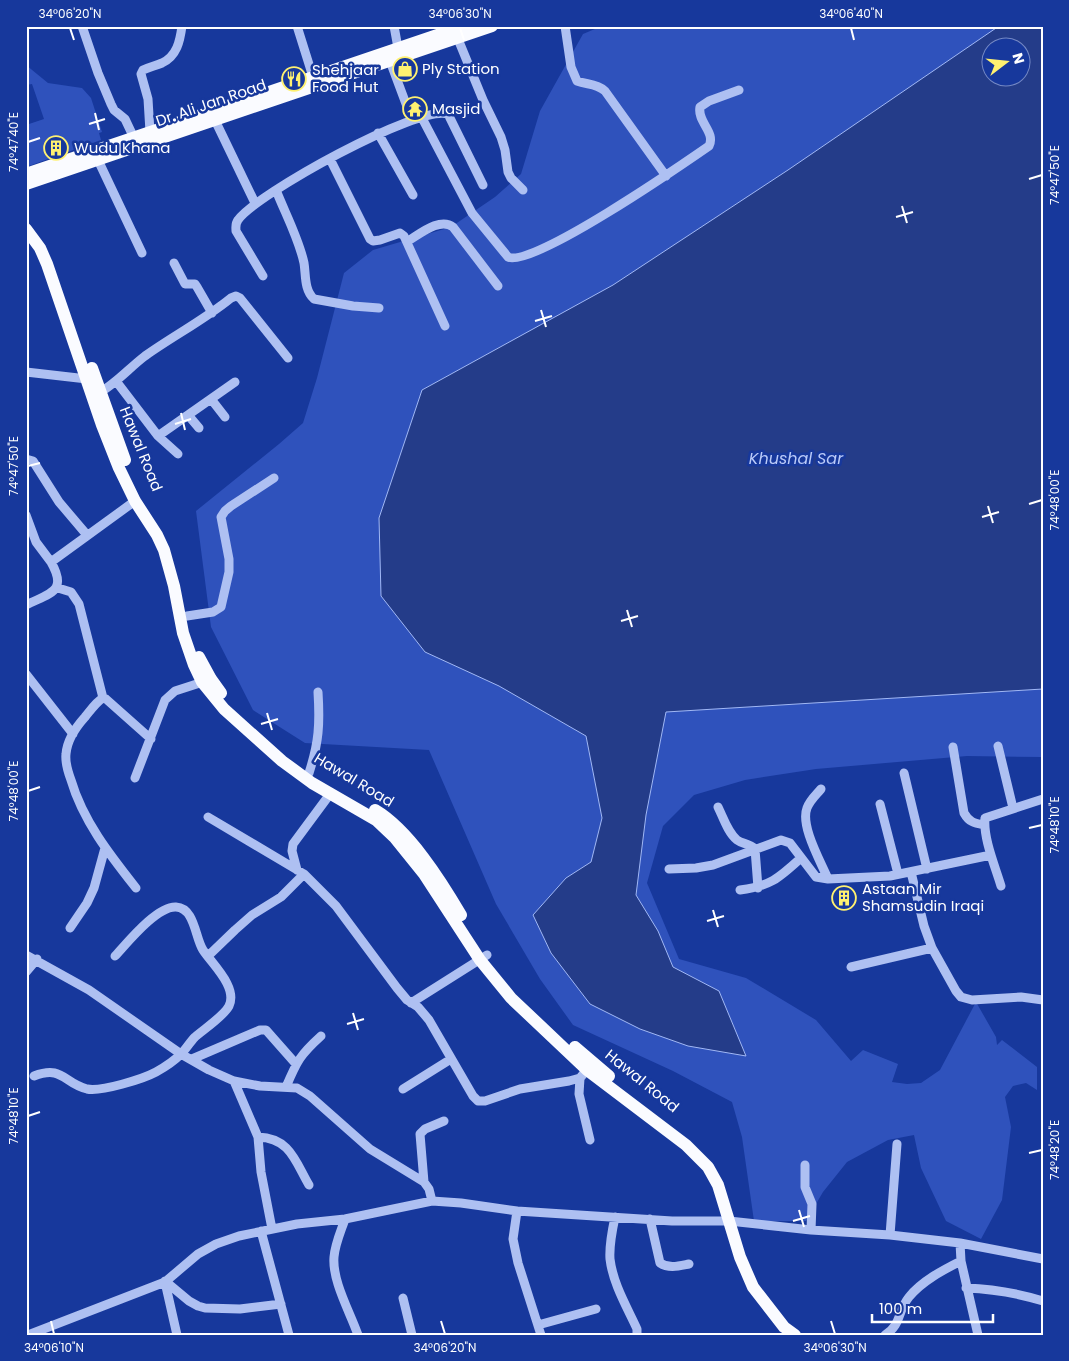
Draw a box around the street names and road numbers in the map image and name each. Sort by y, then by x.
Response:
street label: Dr. Ali Jan Road [153,74,269,131]
street label: Hawal Road [115,403,168,494]
street label: Hawal Road [310,747,398,812]
street label: Hawal Road [601,1044,684,1117]

